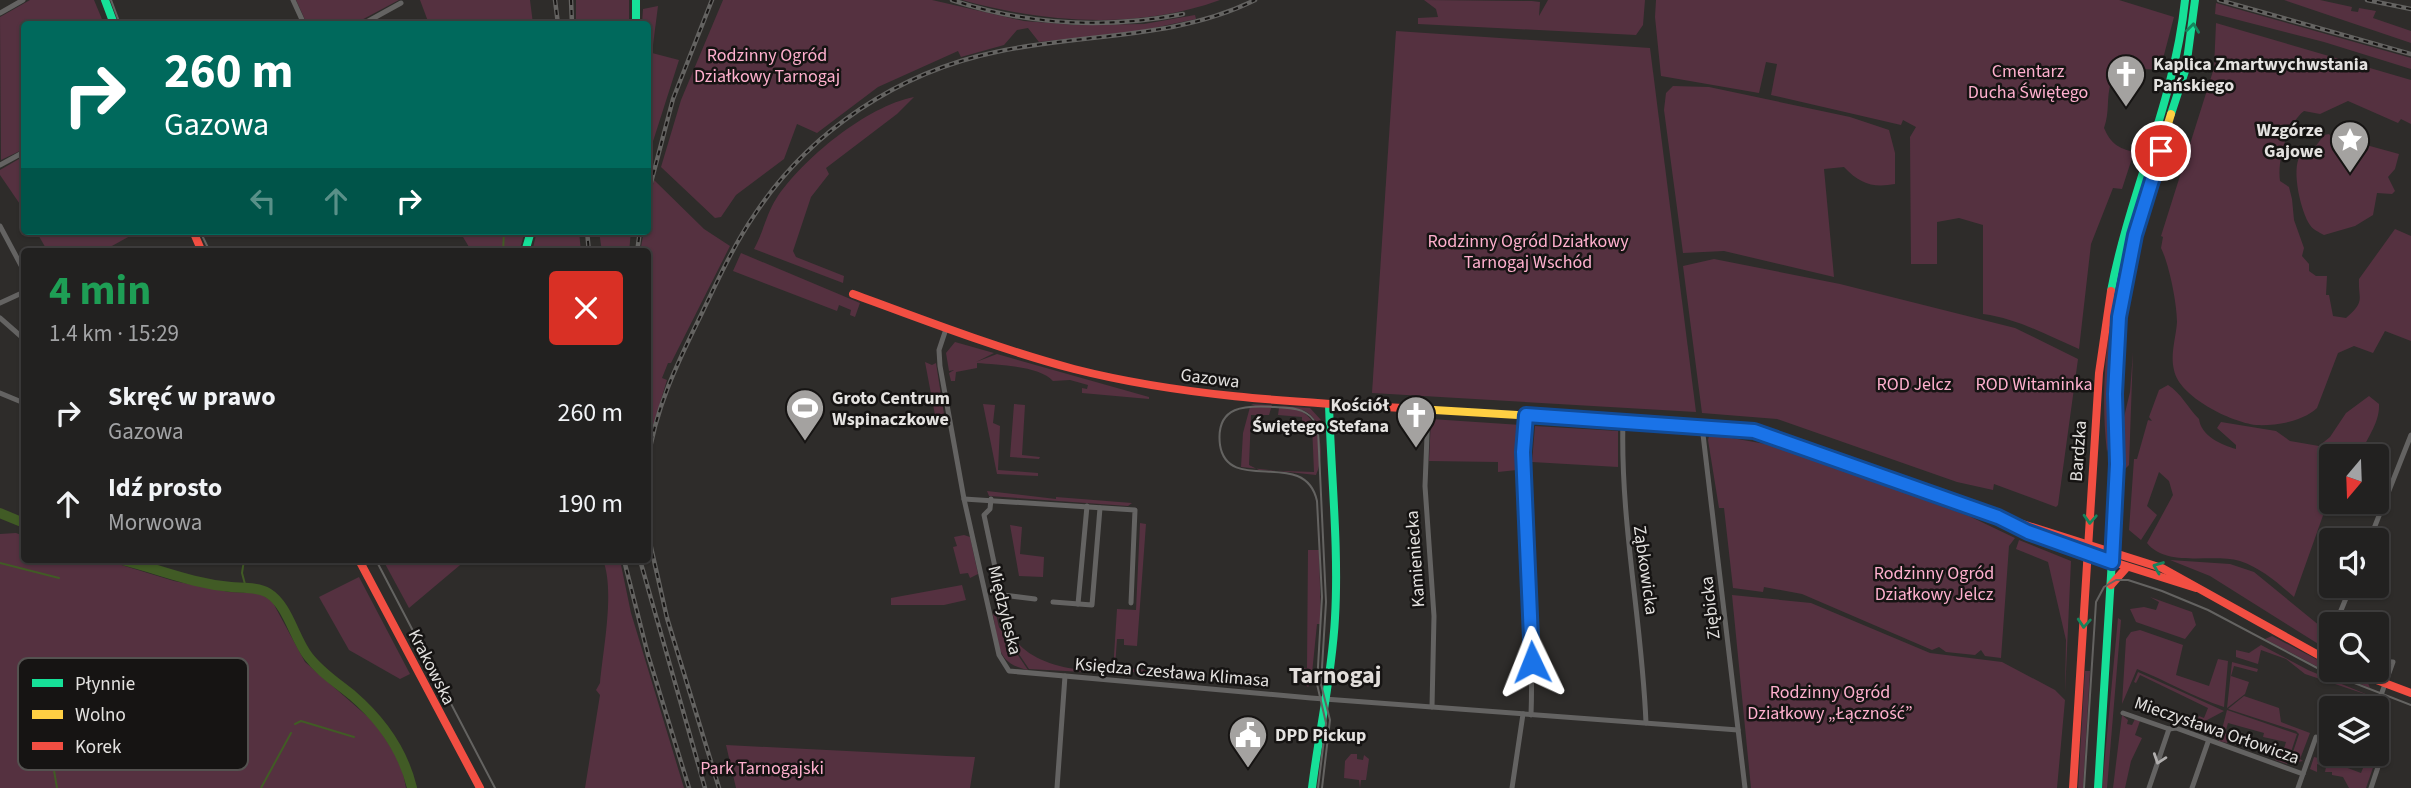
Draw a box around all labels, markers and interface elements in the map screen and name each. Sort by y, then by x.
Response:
one-way arrow [2185,22,2200,33]
text: 260 m [164,37,293,107]
park label: Rodzinny Ogród Działkowy Tarnogaj [694,43,840,89]
icon: right [49,49,140,140]
place label: Kaplica Zmartwychwstania Pańskiego [2153,52,2368,98]
church icon: Kaplica Zmartwychwstania Pańskiego [2105,53,2147,108]
park label: Cmentarz Ducha Świętego [1968,59,2088,105]
text: Gazowa [164,102,269,148]
place label: Wzgórze Gajowe [2257,118,2323,164]
place icon: Wzgórze Gajowe [2329,119,2371,174]
pin [2131,121,2191,181]
icon: arrive [2142,132,2180,170]
icon: left [244,182,282,220]
icon: ahead [317,182,355,220]
icon: right [390,182,428,220]
park label: Rodzinny Ogród Działkowy Tarnogaj Wschód [1427,229,1629,275]
text: 4 min [49,261,151,321]
button: close [549,271,623,345]
text: 1.4 km · 15:29 [49,317,179,350]
street label: Gazowa [1179,362,1241,395]
park label: ROD Jelcz [1877,372,1952,397]
park label: ROD Witaminka [1975,372,2093,397]
text: Skręć w prawo [108,378,276,415]
place label: Groto Centrum Wspinaczkowe [832,386,950,432]
sports icon: Groto Centrum Wspinaczkowe [784,387,826,442]
place label: Kościół Świętego Stefana [1252,393,1390,439]
icon: right [49,394,87,432]
text: 260 m [557,394,623,431]
church icon: Kościół Świętego Stefana [1395,394,1437,449]
text: Gazowa [108,415,184,448]
street label: Bardzka [2064,420,2093,482]
north arrow [2319,444,2389,514]
map controls [2319,444,2389,766]
text: Idź prosto [108,469,222,506]
icon: ahead [49,485,87,523]
text: 190 m [557,485,623,522]
text: Morwowa [108,506,202,539]
street label: Kamieniecka [1400,510,1431,608]
one-way arrow [2083,513,2098,524]
street label: Ząbkowicka [1627,524,1664,616]
button: sound [2319,528,2389,598]
park label: Rodzinny Ogród Działkowy Jelcz [1874,561,1994,607]
one-way arrow [2153,562,2165,576]
street label: Międzyleska [981,563,1028,657]
street label: Ziębicka [1694,575,1727,641]
button: search [2319,612,2389,682]
one-way arrow [2077,617,2092,628]
street label: Krakowska [402,625,461,709]
position arrow [1495,625,1569,699]
street label: Księdza Czesława Klimasa [1074,652,1270,693]
legend [18,658,248,770]
district label: Tarnogaj [1289,658,1381,693]
text: Płynnie [75,671,135,698]
park label: Rodzinny Ogród Działkowy „Łączność” [1747,680,1913,726]
street label: Mieczysława Orłowicza [2131,690,2303,770]
button: layers [2319,696,2389,766]
text: Wolno [75,702,126,729]
public building icon: DPD Pickup [1227,714,1269,769]
place label: DPD Pickup [1275,723,1366,748]
text: Korek [75,734,122,761]
one-way arrow [2153,752,2167,764]
park label: Park Tarnogajski [700,756,824,781]

